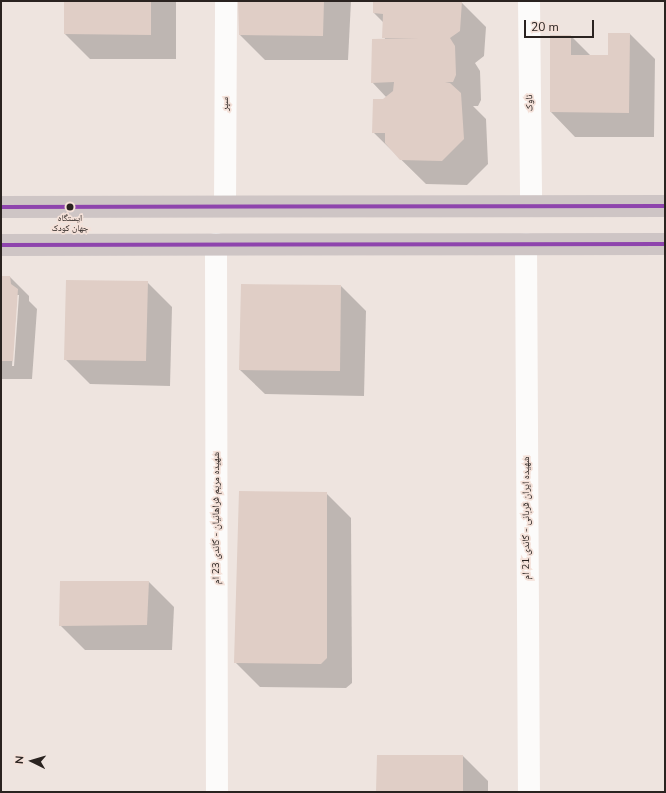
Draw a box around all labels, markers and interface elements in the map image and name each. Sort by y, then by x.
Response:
scale bar [526,12,596,38]
text: 20 m [531,19,559,35]
street label: ناوک [524,94,536,112]
street label: سپر [220,97,232,111]
marker: ایستگاه جهان کودک [65,202,75,212]
place label: ایستگاه جهان کودک [51,213,89,234]
street label: شهیده مریم فراهانیان - گاندی 23 ام [211,452,223,584]
street label: شهیده ایران قربانی - گاندی 21 ام [521,456,533,580]
north arrow [12,741,52,781]
text: N [12,755,27,765]

